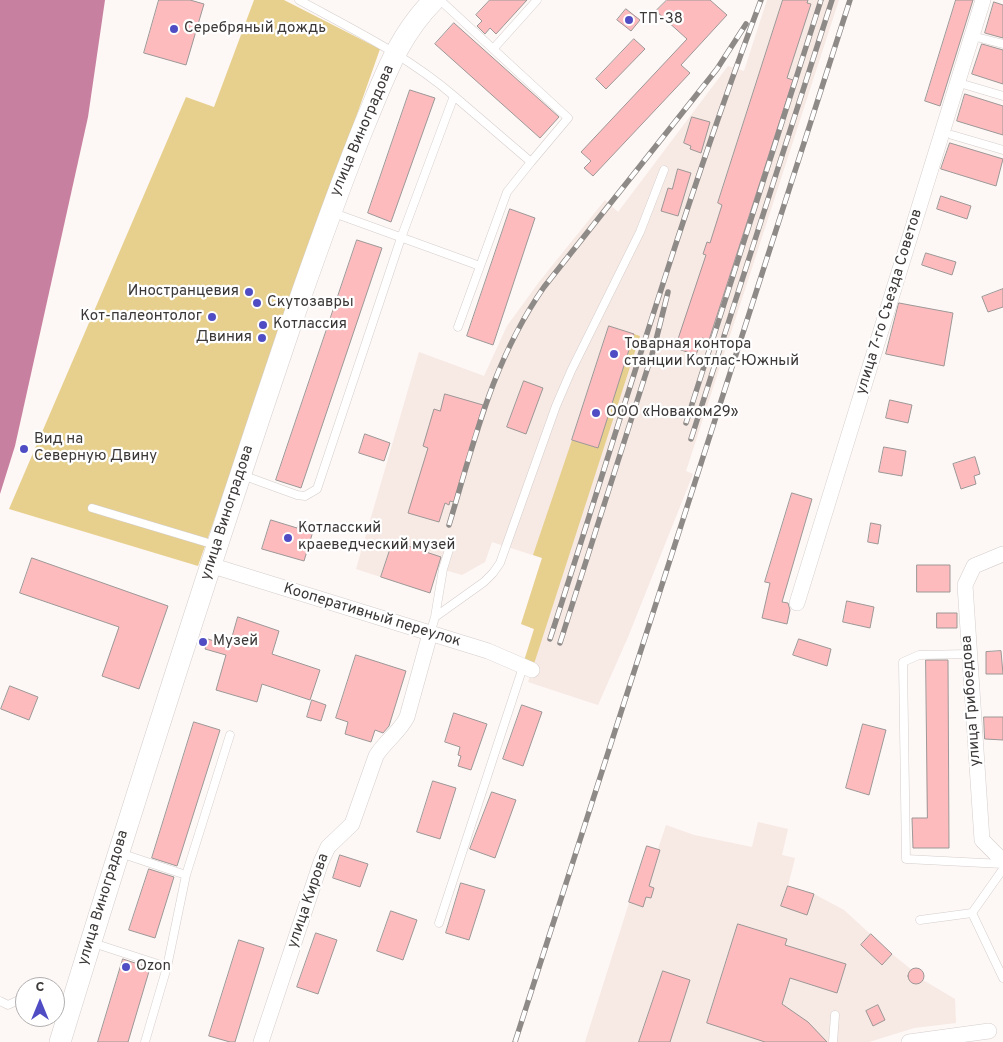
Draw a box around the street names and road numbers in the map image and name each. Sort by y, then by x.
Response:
street label: улица Виноградова [327,63,399,199]
street label: улица 7-го Съезда Советов [853,207,927,397]
street label: улица Виноградова [198,443,258,583]
street label: Кооперативный переулок [281,580,463,652]
street label: улица Грибоедова [958,635,986,767]
street label: улица Виноградова [75,828,133,968]
street label: улица Кирова [284,851,334,951]

